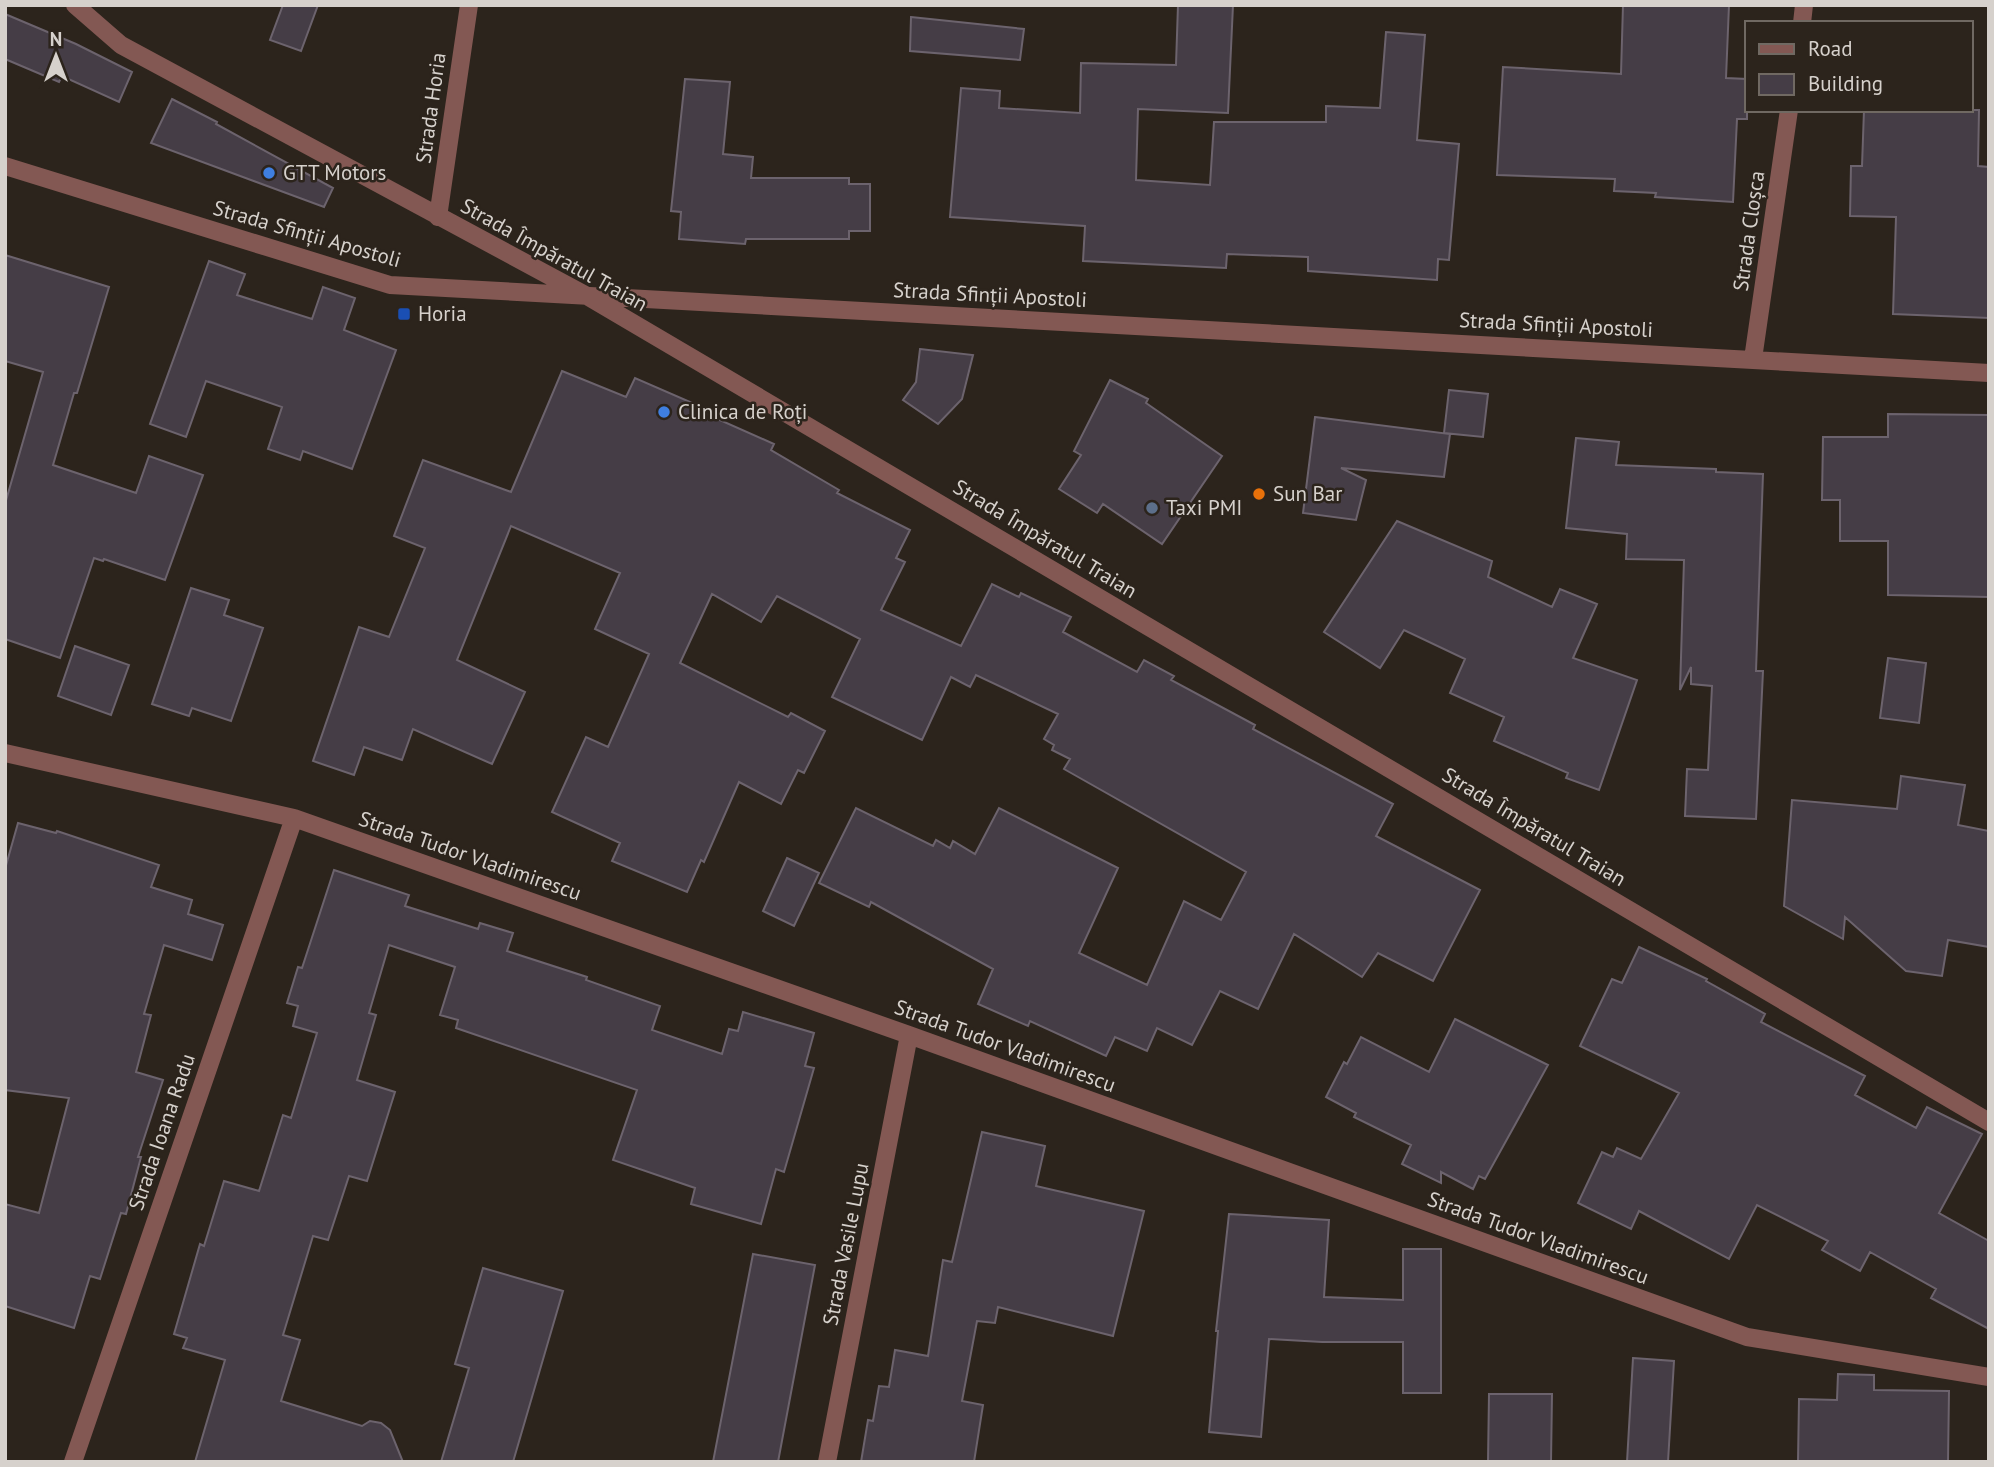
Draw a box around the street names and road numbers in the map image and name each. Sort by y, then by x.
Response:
street label: Strada Horia [409,51,452,165]
street label: Strada Cloșca [1727,169,1770,293]
street label: Strada Împăratul Traian [456,192,652,317]
street label: Strada Sfinții Apostoli [210,194,404,273]
street label: Strada Sfinții Apostoli [892,276,1088,313]
street label: Strada Sfinții Apostoli [1458,306,1654,343]
street label: Strada Împăratul Traian [948,473,1142,604]
street label: Strada Împăratul Traian [1437,761,1631,892]
street label: Strada Tudor Vladimirescu [355,805,585,906]
street label: Strada Tudor Vladimirescu [891,993,1119,1098]
street label: Strada Ioana Radu [122,1050,201,1214]
street label: Strada Vasile Lupu [817,1160,875,1328]
street label: Strada Tudor Vladimirescu [1424,1185,1652,1290]

